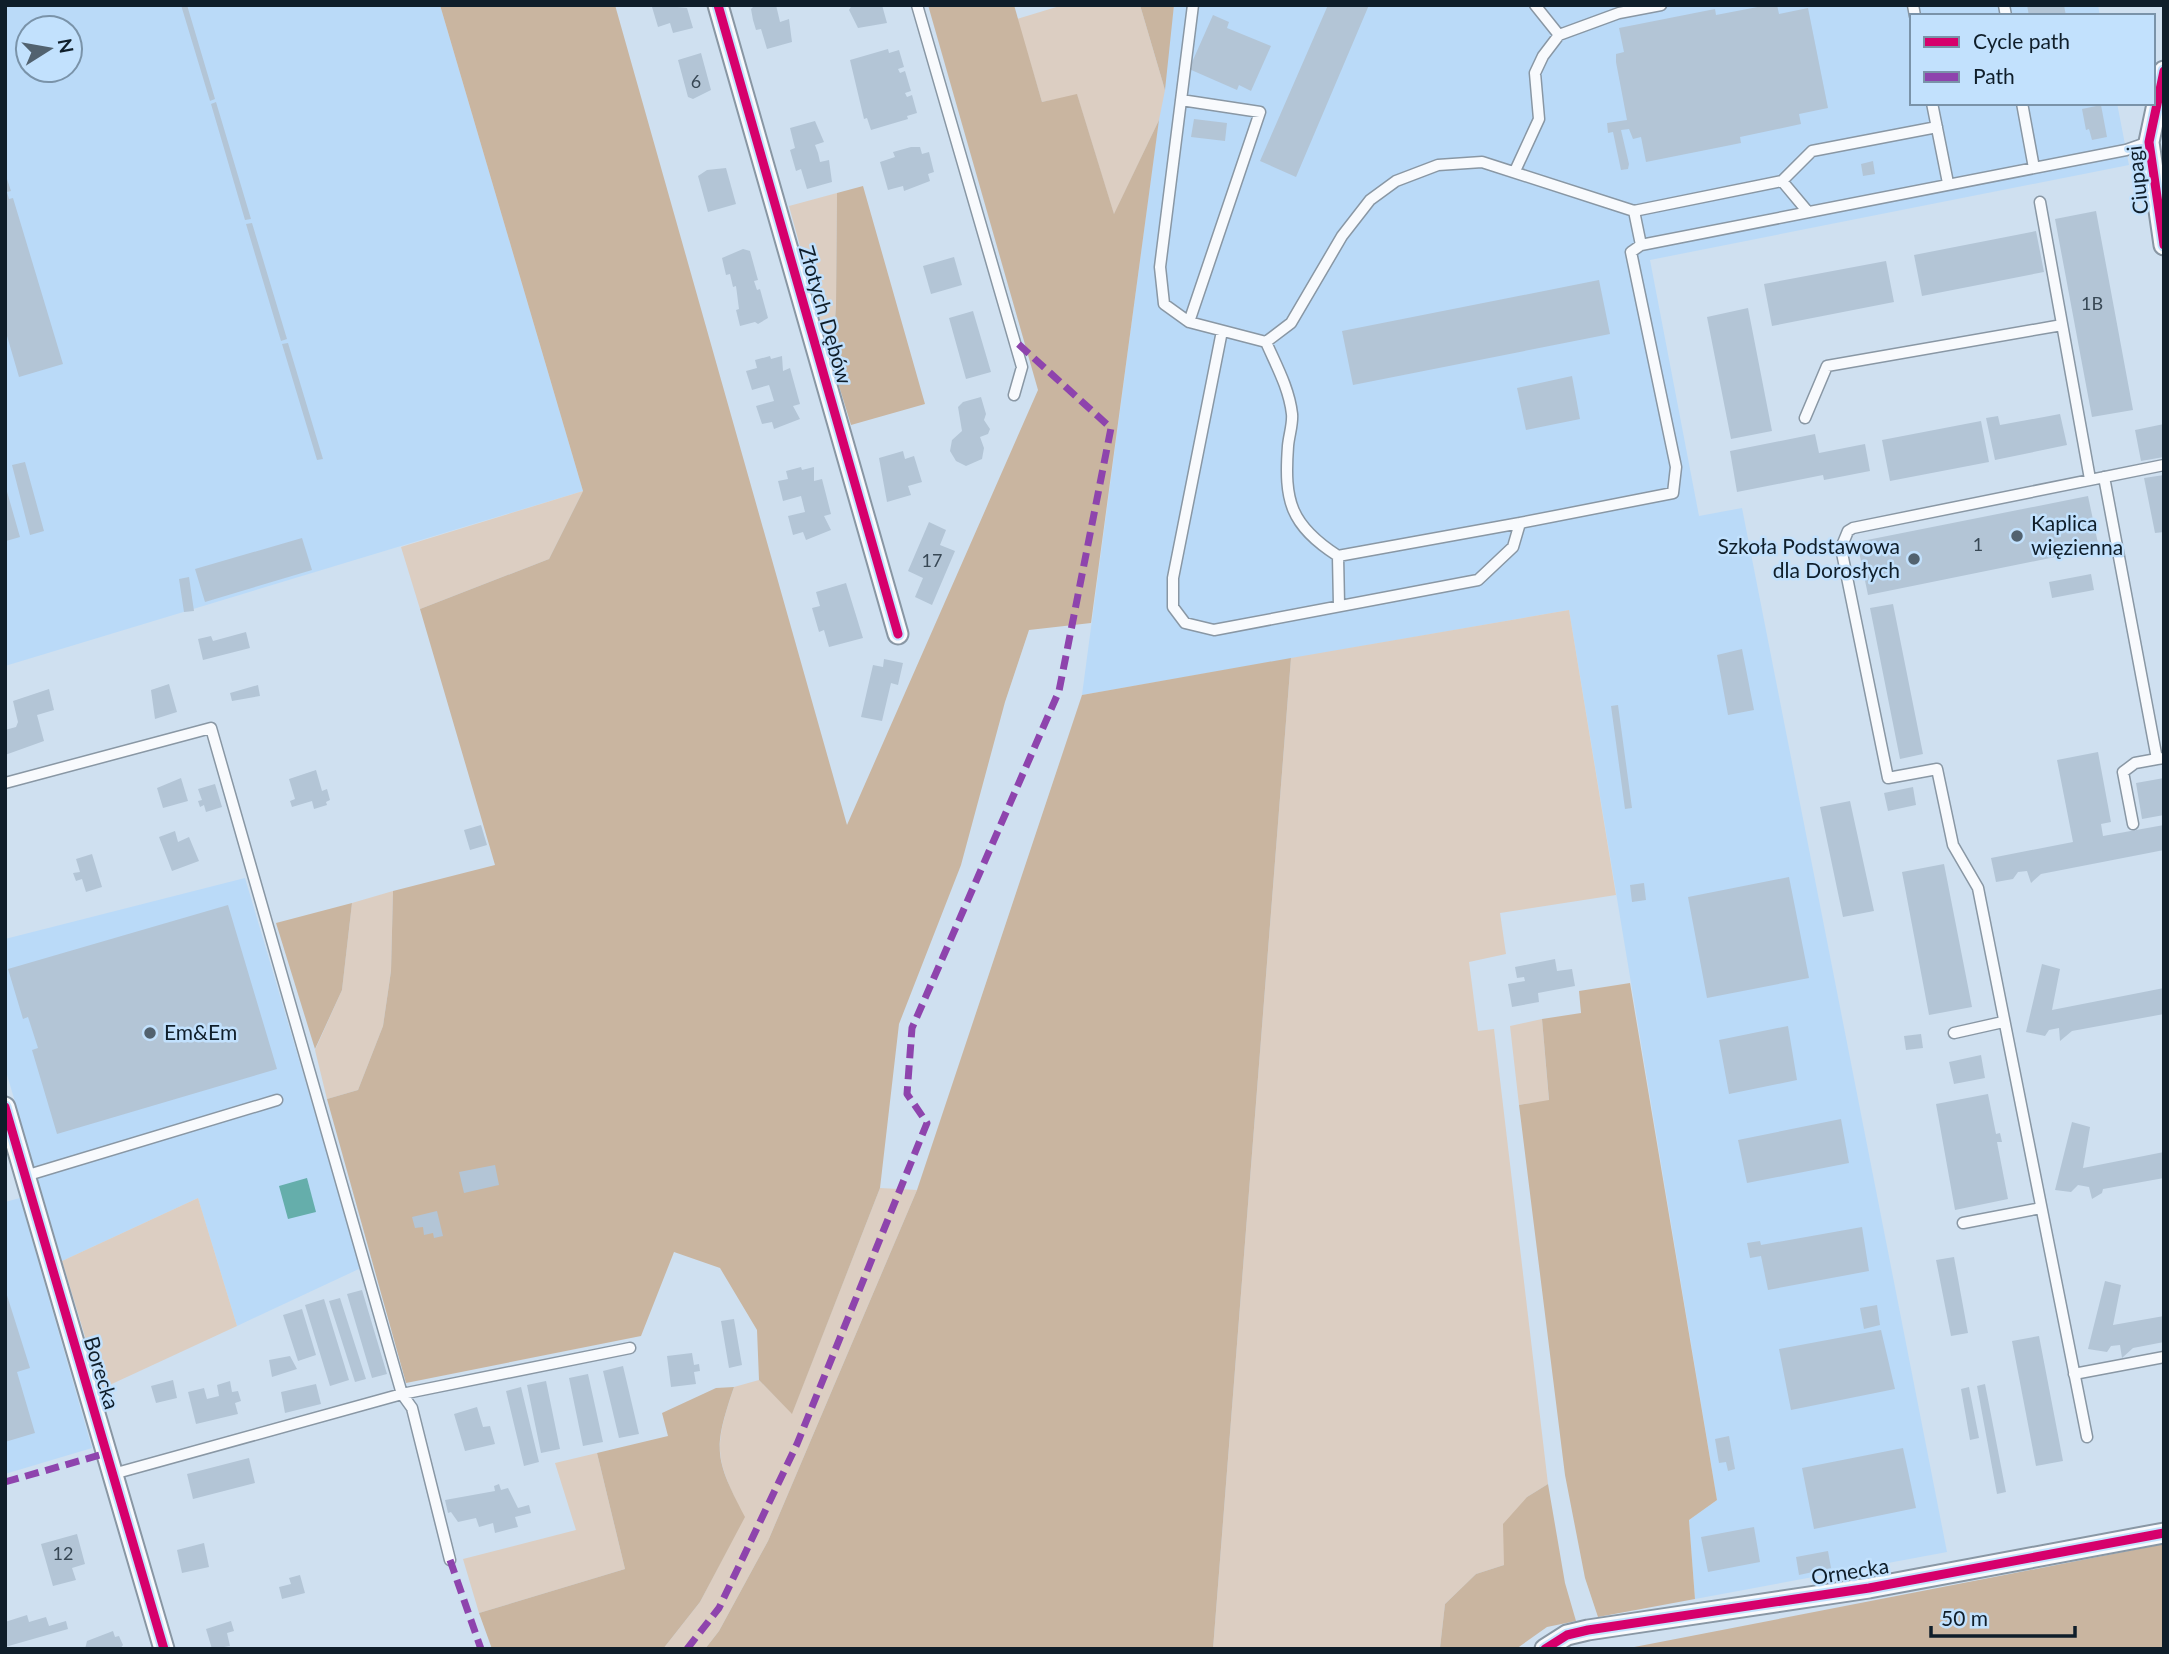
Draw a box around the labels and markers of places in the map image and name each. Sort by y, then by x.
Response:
place label: Kaplica więzienna [2031,510,2123,559]
marker: Kaplica więzienna [2009,528,2025,544]
place label: Szkoła Podstawowa dla Dorosłych [1718,533,1900,582]
marker: Szkoła Podstawowa dla Dorosłych [1906,551,1922,567]
place label: Em&Em [164,1019,237,1044]
marker: Em&Em [142,1025,158,1041]

